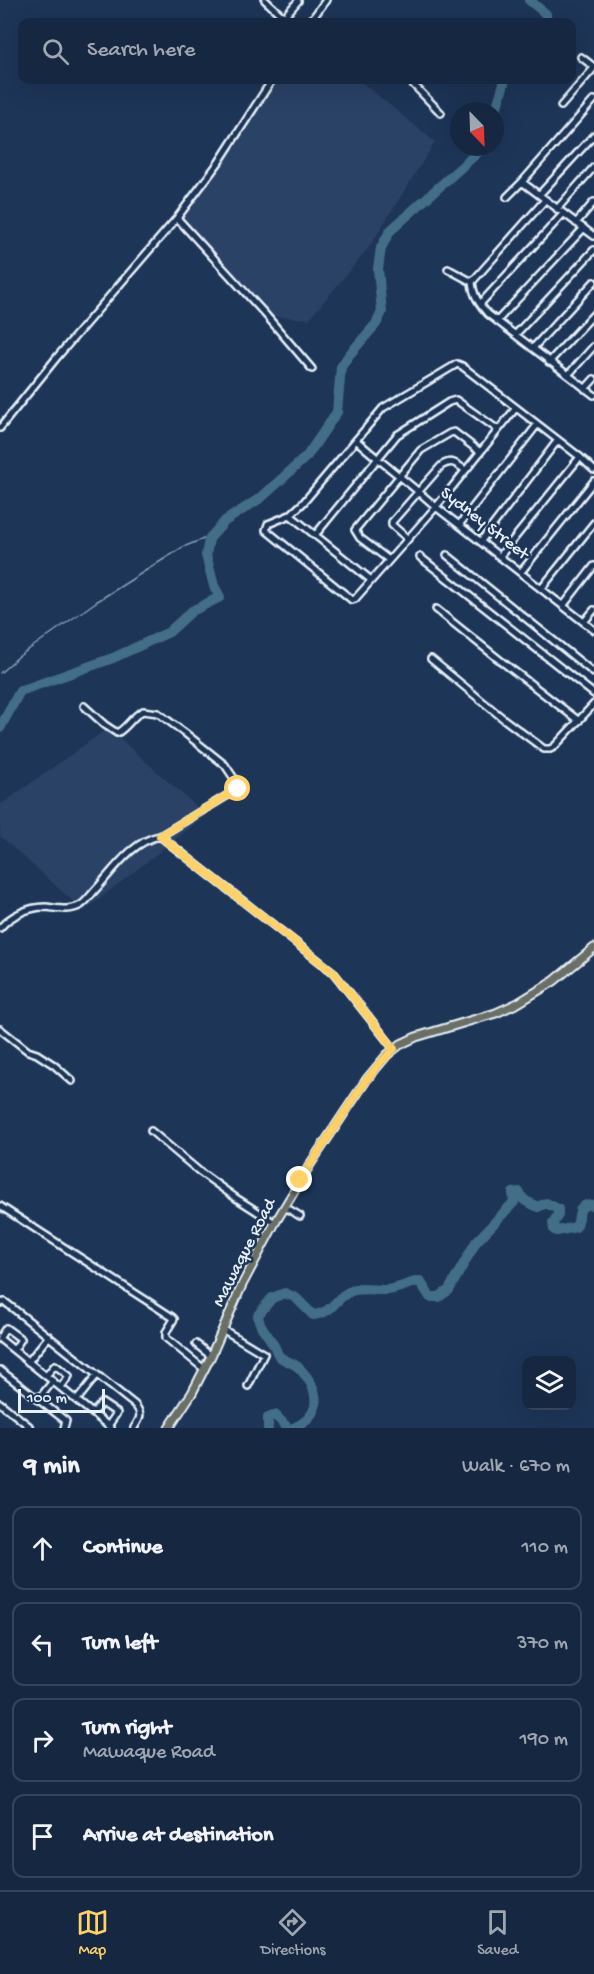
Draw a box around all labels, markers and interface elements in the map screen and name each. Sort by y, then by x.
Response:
search box [18,18,576,84]
icon: search [39,35,72,68]
text: Search here [87,38,195,64]
north arrow [450,102,504,156]
street label: Sydney Street [435,483,534,566]
route start [224,775,250,801]
route end [286,1166,312,1192]
street label: Mawaque Road [209,1194,282,1311]
map controls [522,1356,576,1410]
button: layers [522,1356,576,1410]
scale bar [18,1386,105,1414]
text: 100 m [27,1390,67,1409]
text: 9 min [24,1452,80,1483]
text: Walk · 670 m [462,1456,570,1479]
icon: ahead [26,1532,59,1565]
text: Continue [83,1535,163,1561]
text: 110 m [522,1537,568,1560]
icon: left [26,1628,59,1661]
text: Turn left [83,1631,157,1657]
text: 370 m [517,1633,568,1656]
text: Turn right [83,1716,171,1742]
icon: right [26,1724,59,1757]
text: 190 m [520,1729,568,1752]
text: Mawaque Road [83,1742,215,1765]
icon: arrive [26,1820,59,1853]
text: Arrive at destination [83,1823,273,1849]
tab: Map [76,1906,109,1961]
tab: Directions [260,1906,326,1961]
tab: Saved [477,1906,518,1961]

